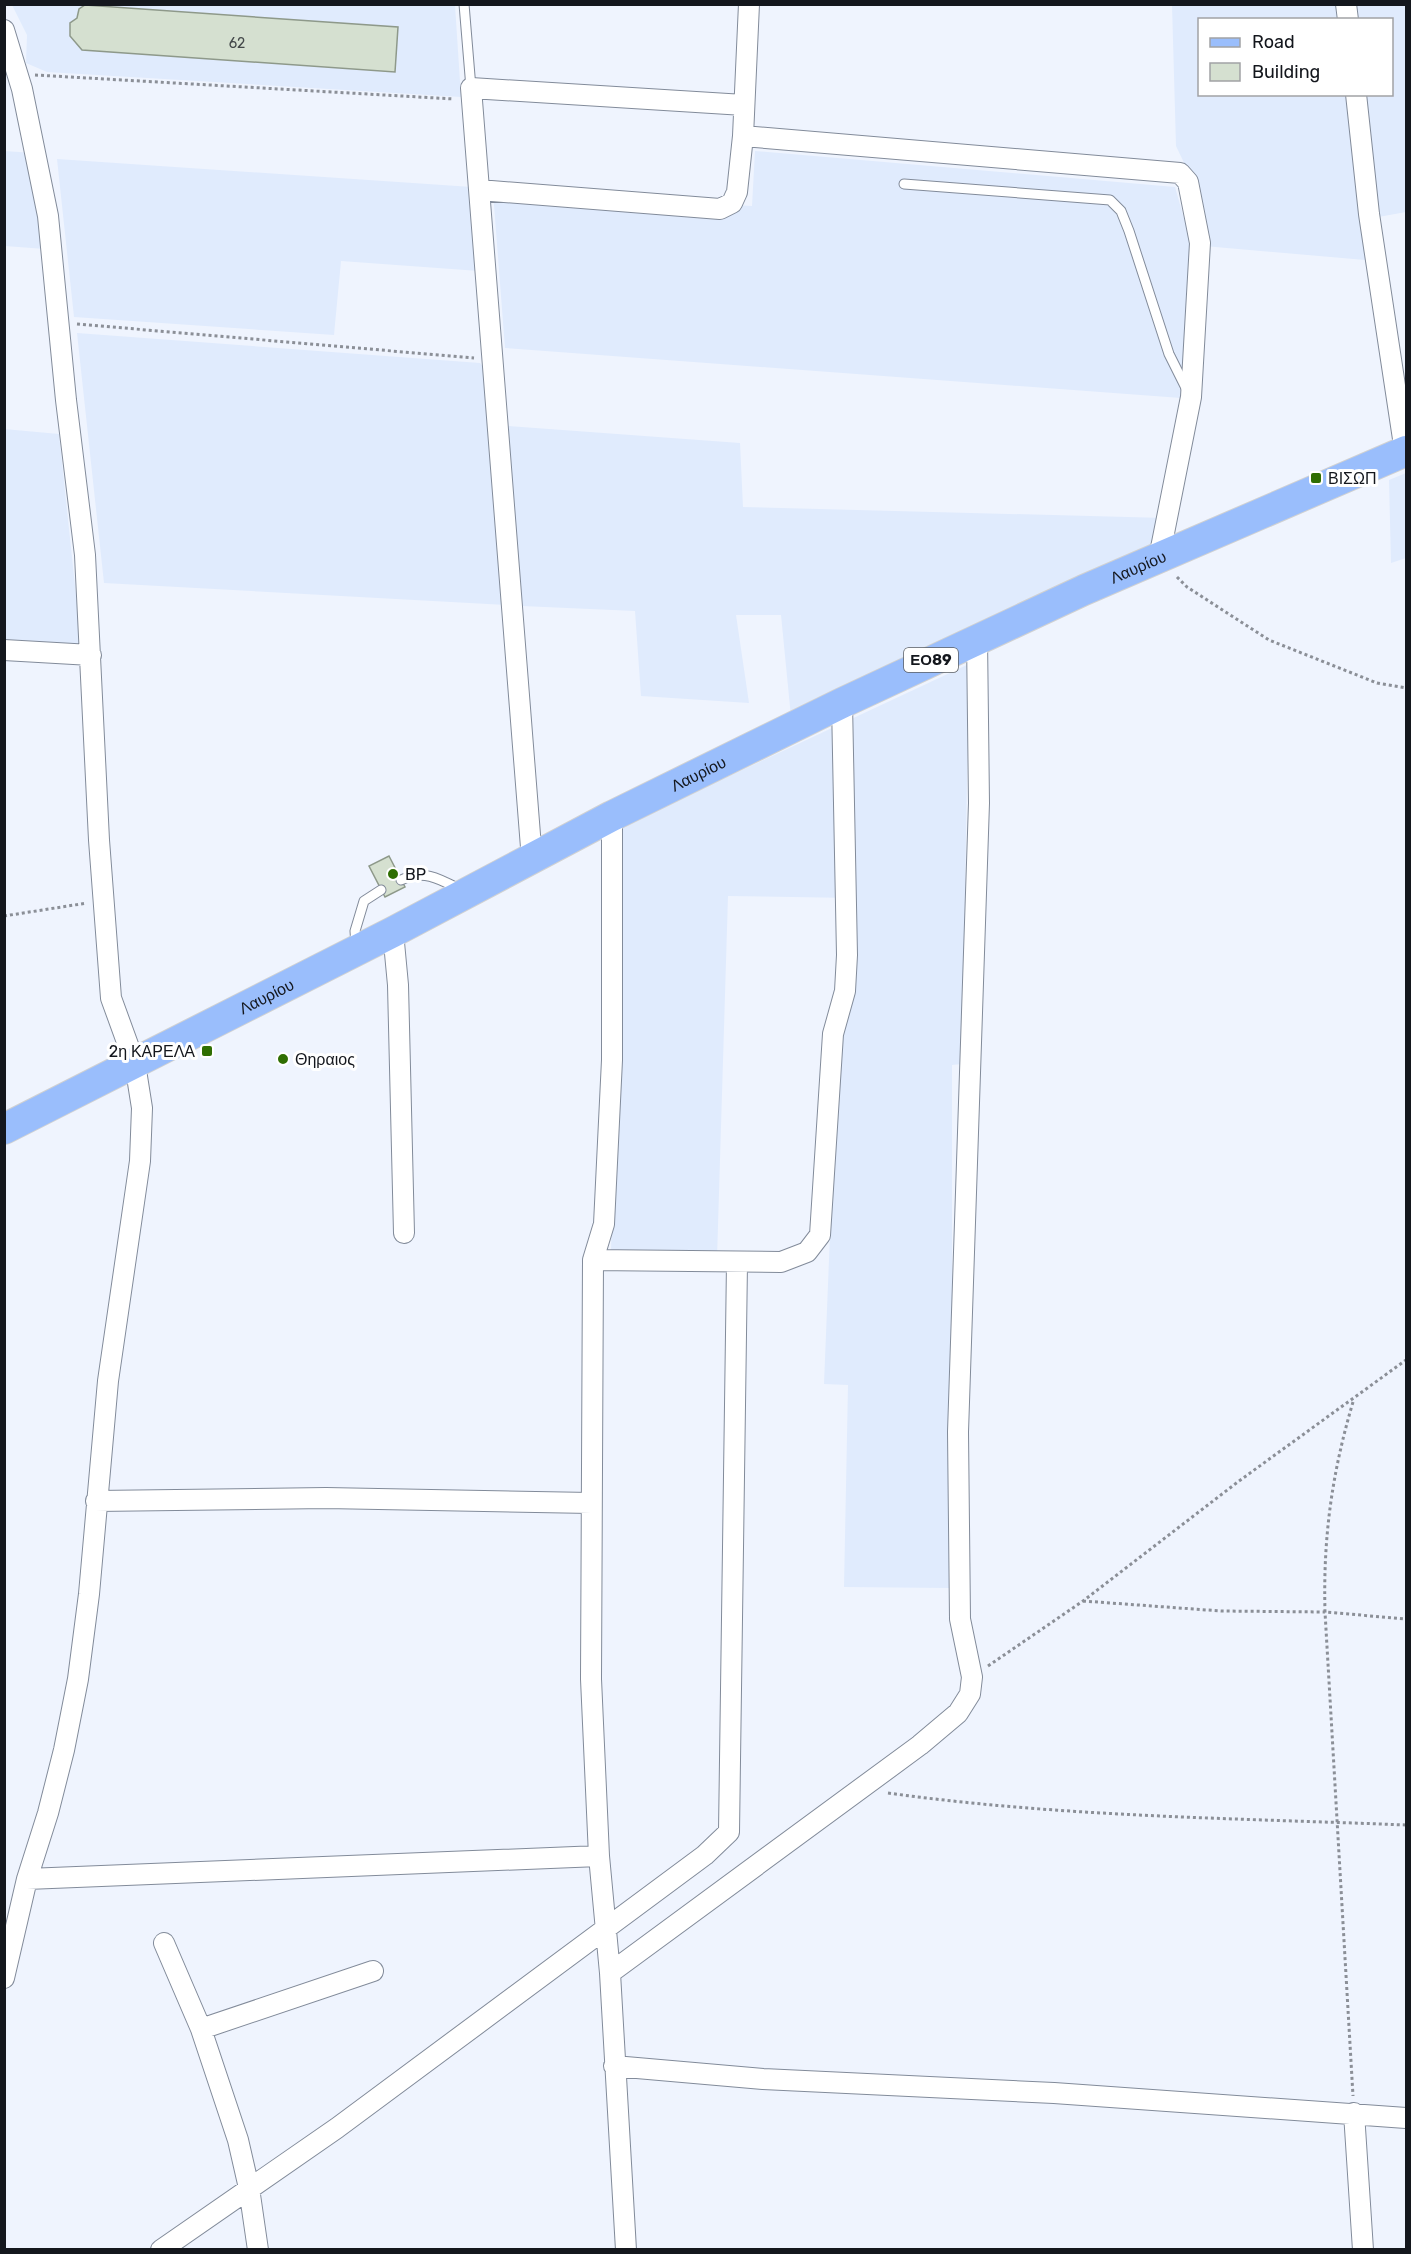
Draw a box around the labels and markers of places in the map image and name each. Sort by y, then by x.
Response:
place label: ΒΙΣΩΠ [1328,469,1377,488]
marker: ΒΙΣΩΠ [1309,471,1323,485]
place label: BP [405,865,426,884]
marker: BP [386,867,400,881]
place label: 2η ΚΑΡΕΛΑ [109,1042,195,1061]
marker: 2η ΚΑΡΕΛΑ [200,1044,214,1058]
place label: Θηραιος [295,1050,355,1069]
marker: Θηραιος [276,1052,290,1066]

